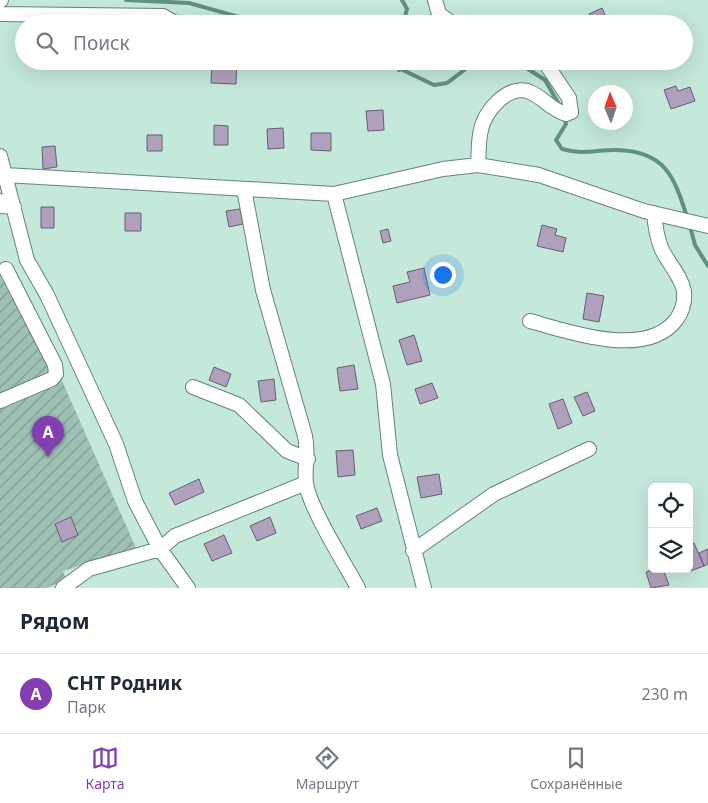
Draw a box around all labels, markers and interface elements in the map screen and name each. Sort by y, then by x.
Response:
search box [15,15,693,70]
icon: search [33,29,61,57]
text: Поиск [73,30,129,56]
north arrow [588,85,633,130]
your location [430,262,456,288]
pin: A [32,416,64,457]
map controls [648,483,693,573]
button: locate [648,483,693,528]
button: layers [648,528,693,573]
text: Рядом [20,607,90,635]
text: СНТ Родник [67,670,182,696]
text: A [30,683,42,705]
text: 230 m [641,683,688,705]
text: Парк [67,696,106,718]
tab: Карта [86,744,125,793]
tab: Маршрут [296,744,359,793]
tab: Сохранённые [530,744,622,793]

